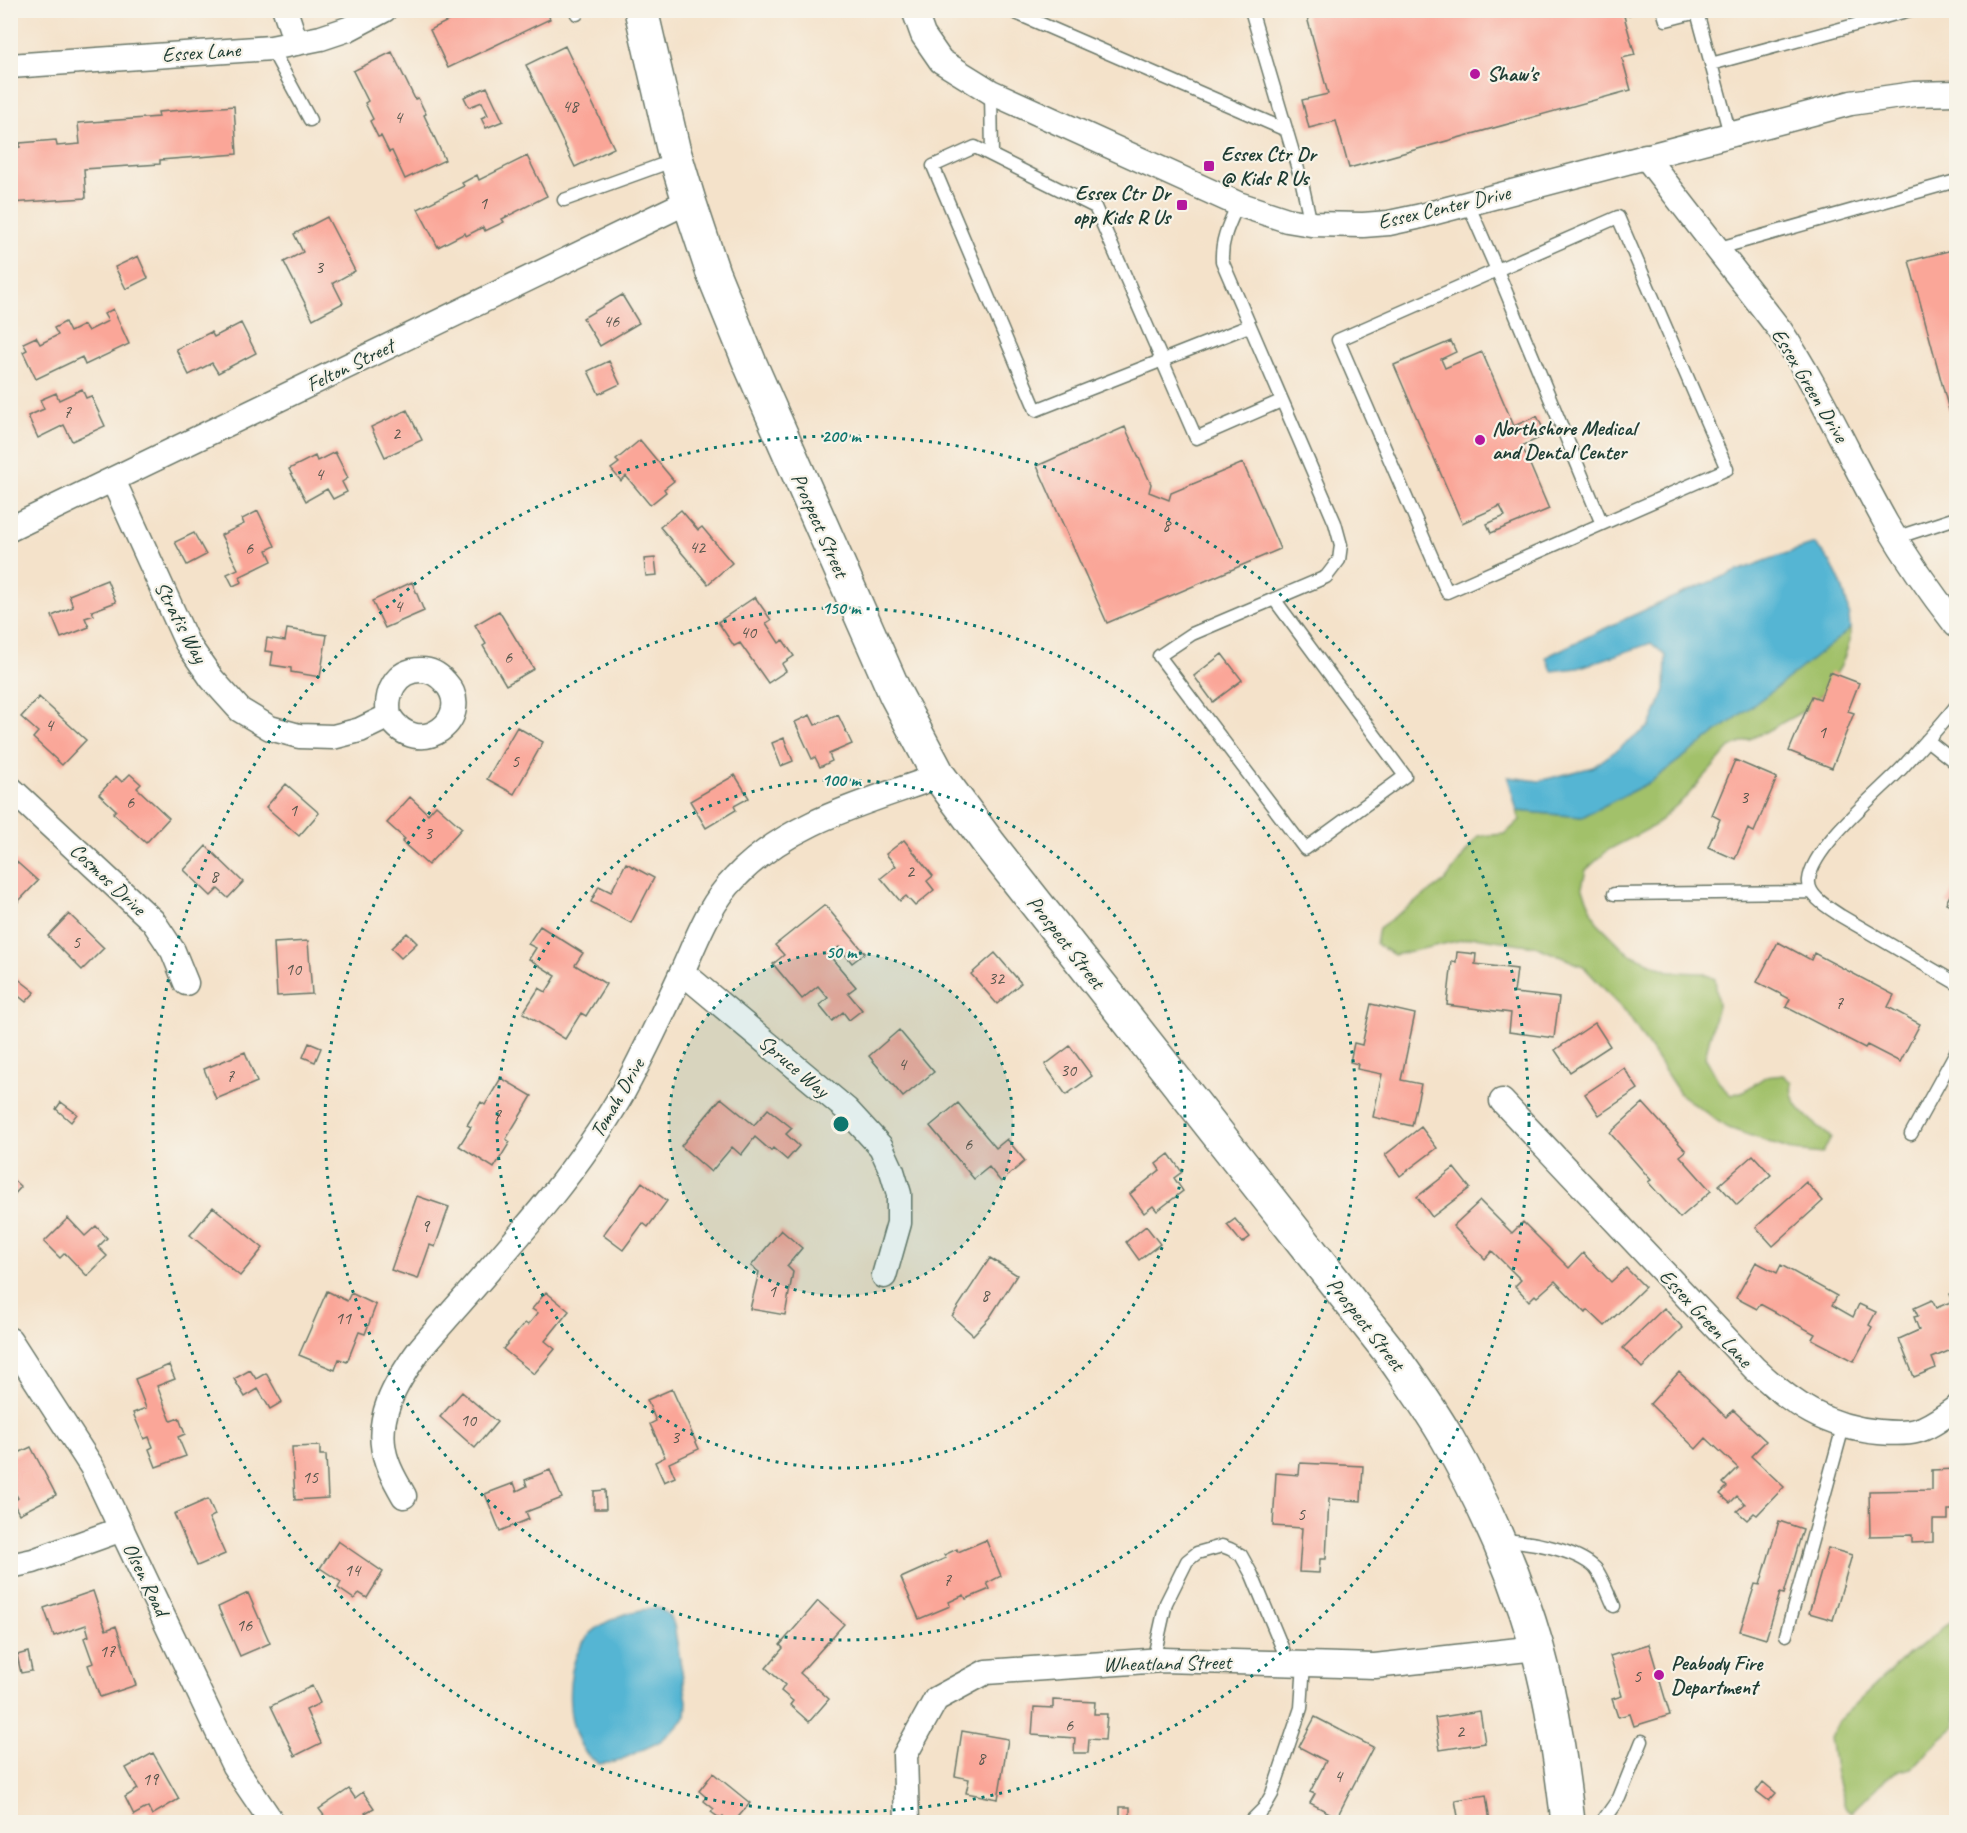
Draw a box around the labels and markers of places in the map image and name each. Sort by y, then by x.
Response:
place label: Shaw's [1487,61,1540,87]
marker: Shaw's [1468,67,1482,81]
place label: Essex Ctr Dr @ Kids R Us [1221,141,1318,191]
marker: Essex Ctr Dr @ Kids R Us [1202,159,1216,173]
place label: Essex Ctr Dr opp Kids R Us [1073,180,1173,230]
marker: Essex Ctr Dr opp Kids R Us [1175,198,1189,212]
place label: Northshore Medical and Dental Center [1492,415,1640,465]
marker: Northshore Medical and Dental Center [1473,433,1487,447]
centre of rings [831,1114,851,1134]
place label: Peabody Fire Department [1671,1650,1764,1700]
marker: Peabody Fire Department [1652,1668,1666,1682]

